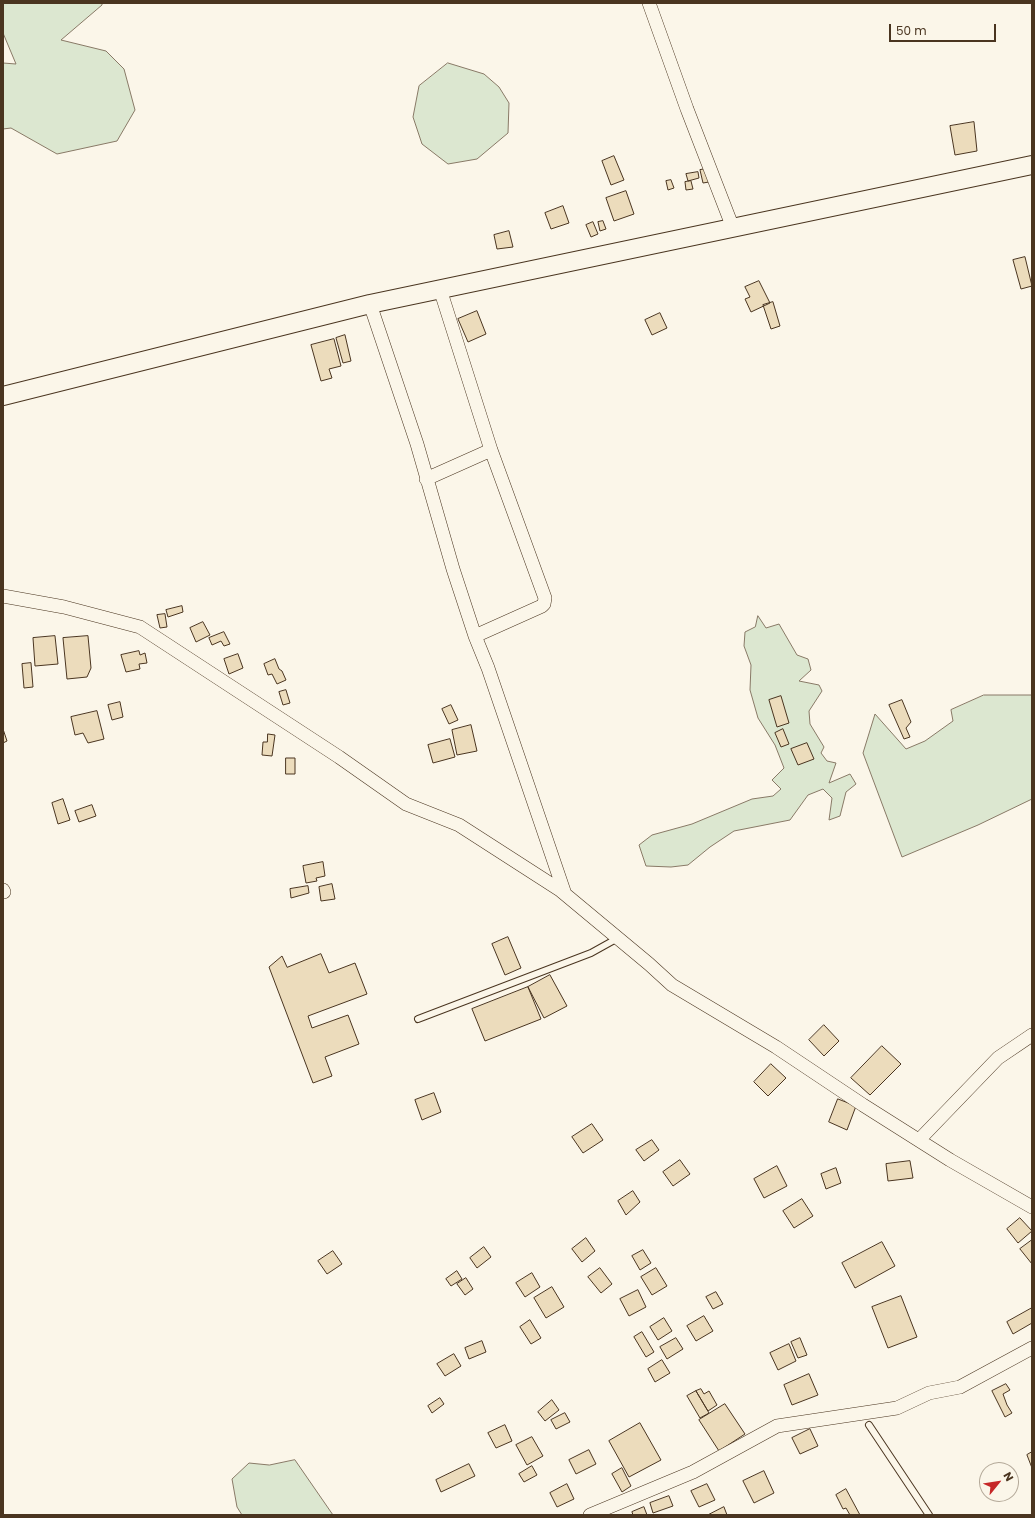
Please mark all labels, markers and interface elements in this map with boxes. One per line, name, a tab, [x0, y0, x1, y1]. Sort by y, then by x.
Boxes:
scale bar	[891, 16, 998, 42]
text: 50 m	[896, 22, 927, 39]
north arrow	[979, 1462, 1019, 1502]
text: N	[1000, 1469, 1018, 1484]

